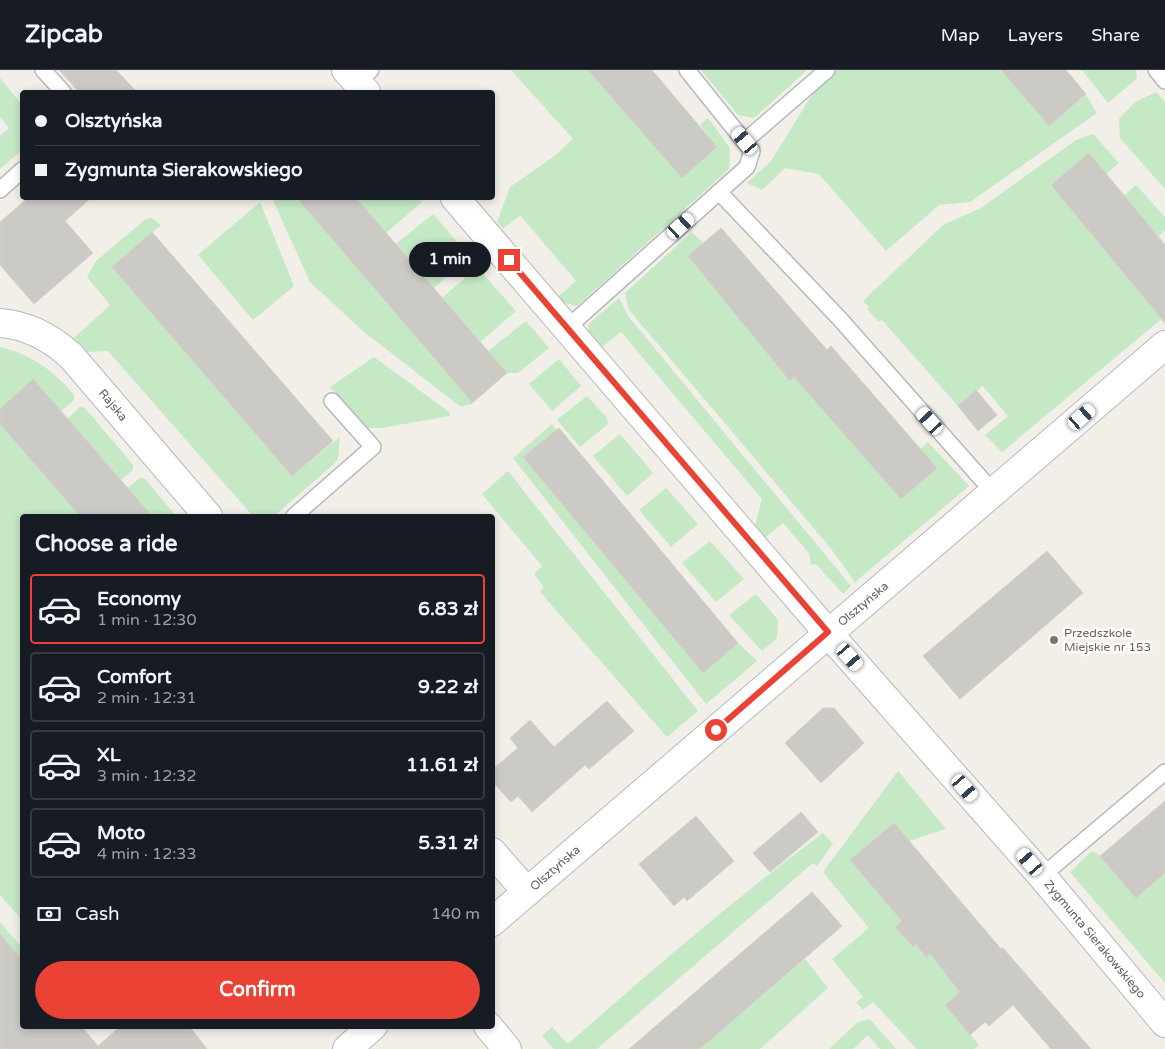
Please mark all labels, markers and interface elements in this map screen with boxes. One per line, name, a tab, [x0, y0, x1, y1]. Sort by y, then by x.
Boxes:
text: Zipcab	[25, 20, 103, 49]
text: Map	[941, 24, 980, 46]
text: Layers	[1008, 24, 1063, 46]
text: Share	[1091, 24, 1140, 46]
text: Olsztyńska	[65, 110, 162, 132]
car	[729, 125, 760, 157]
text: Zygmunta Sierakowskiego	[65, 159, 302, 181]
car	[664, 210, 697, 242]
callout: 1 min	[409, 242, 492, 278]
text: 1 min	[429, 249, 471, 269]
route end	[498, 249, 520, 271]
street label: Rajska	[96, 386, 130, 424]
car	[1065, 401, 1098, 433]
car	[914, 405, 945, 437]
text: Choose a ride	[35, 531, 178, 557]
street label: Olsztyńska	[835, 579, 891, 629]
icon: car	[37, 587, 82, 632]
text: Economy	[97, 588, 181, 610]
text: 6.83 zł	[418, 598, 478, 620]
text: 1 min · 12:30	[97, 610, 196, 630]
place label: Przedszkole Miejskie nr 153	[1064, 626, 1151, 654]
marker: Przedszkole Miejskie nr 153	[1048, 634, 1060, 646]
car	[834, 641, 865, 673]
icon: car	[37, 665, 82, 710]
text: Comfort	[97, 666, 171, 688]
text: 9.22 zł	[418, 676, 478, 698]
text: 2 min · 12:31	[97, 688, 196, 708]
route start	[705, 719, 727, 741]
icon: car	[37, 743, 82, 788]
text: XL	[97, 744, 121, 766]
text: 11.61 zł	[406, 754, 478, 776]
text: 3 min · 12:32	[97, 766, 196, 786]
car	[949, 772, 980, 804]
icon: car	[37, 821, 82, 866]
text: Moto	[97, 822, 145, 844]
text: 5.31 zł	[418, 832, 478, 854]
street label: Olsztyńska	[527, 843, 583, 893]
text: 4 min · 12:33	[97, 844, 196, 864]
car	[1014, 846, 1045, 878]
street label: Zygmunta Sierakowskiego	[1041, 877, 1149, 1001]
icon: cash	[35, 900, 63, 928]
text: Cash	[75, 903, 120, 925]
text: 140 m	[431, 904, 480, 924]
button: Confirm	[35, 961, 480, 1019]

